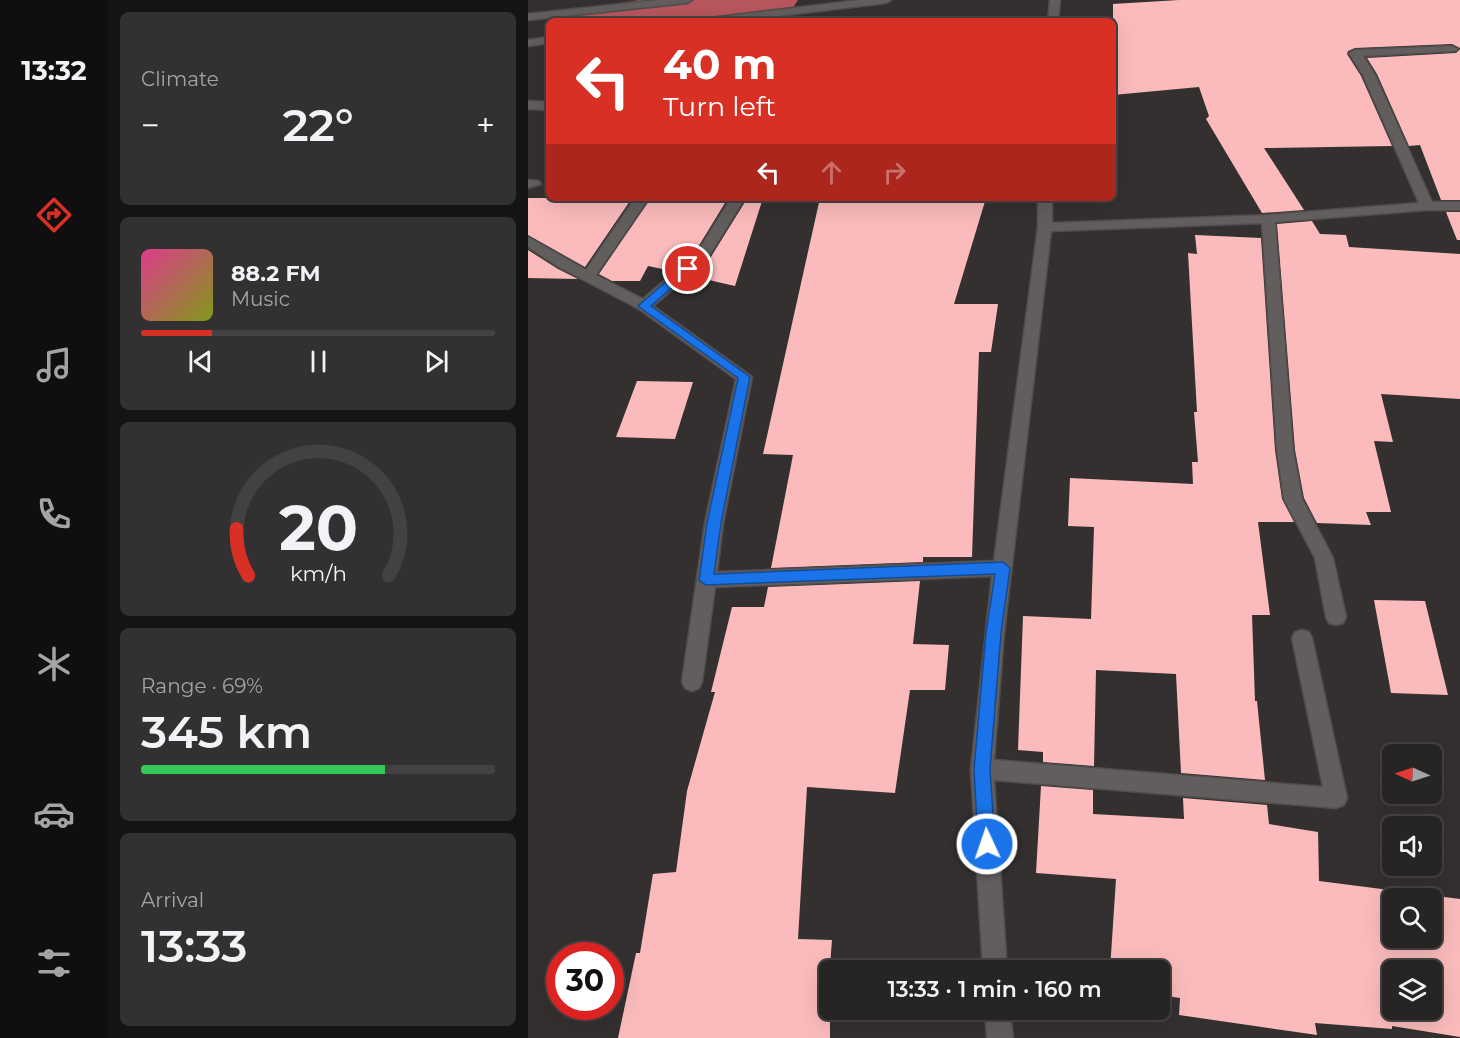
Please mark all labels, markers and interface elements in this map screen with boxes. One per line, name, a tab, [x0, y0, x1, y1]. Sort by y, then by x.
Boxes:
text: 40 m	[663, 38, 776, 90]
icon: left	[564, 42, 642, 120]
text: 13:32	[21, 54, 87, 87]
text: Climate	[141, 67, 219, 91]
text: Turn left	[663, 90, 776, 123]
text: 22°	[282, 97, 354, 152]
text: −	[141, 105, 160, 145]
text: +	[476, 105, 495, 145]
icon: left	[752, 156, 785, 189]
icon: ahead	[815, 156, 848, 189]
icon: right	[878, 156, 911, 189]
icon: directions	[33, 194, 75, 236]
pin	[662, 243, 713, 294]
icon: arrive	[671, 252, 704, 285]
text: 88.2 FM	[231, 260, 321, 287]
text: Music	[231, 287, 290, 311]
icon: music	[33, 344, 75, 386]
icon: previous	[184, 345, 217, 378]
icon: pause	[302, 345, 335, 378]
icon: next	[420, 345, 453, 378]
text: 20	[278, 490, 358, 566]
icon: phone	[33, 493, 75, 535]
text: km/h	[289, 560, 347, 586]
icon: climate	[33, 643, 75, 685]
text: Range · 69%	[141, 674, 263, 698]
text: 345 km	[141, 704, 312, 759]
north arrow	[1382, 744, 1442, 804]
map controls	[1382, 744, 1442, 1020]
icon: car	[33, 793, 75, 835]
position arrow	[955, 812, 1019, 876]
button: sound	[1382, 816, 1442, 876]
text: Arrival	[141, 888, 204, 912]
button: search	[1382, 888, 1442, 948]
text: 13:33	[141, 918, 247, 973]
icon: filters	[33, 942, 75, 984]
speed limit sign: 30	[546, 942, 624, 1020]
button: layers	[1382, 960, 1442, 1020]
text: 13:33 · 1 min · 160 m	[887, 976, 1102, 1003]

